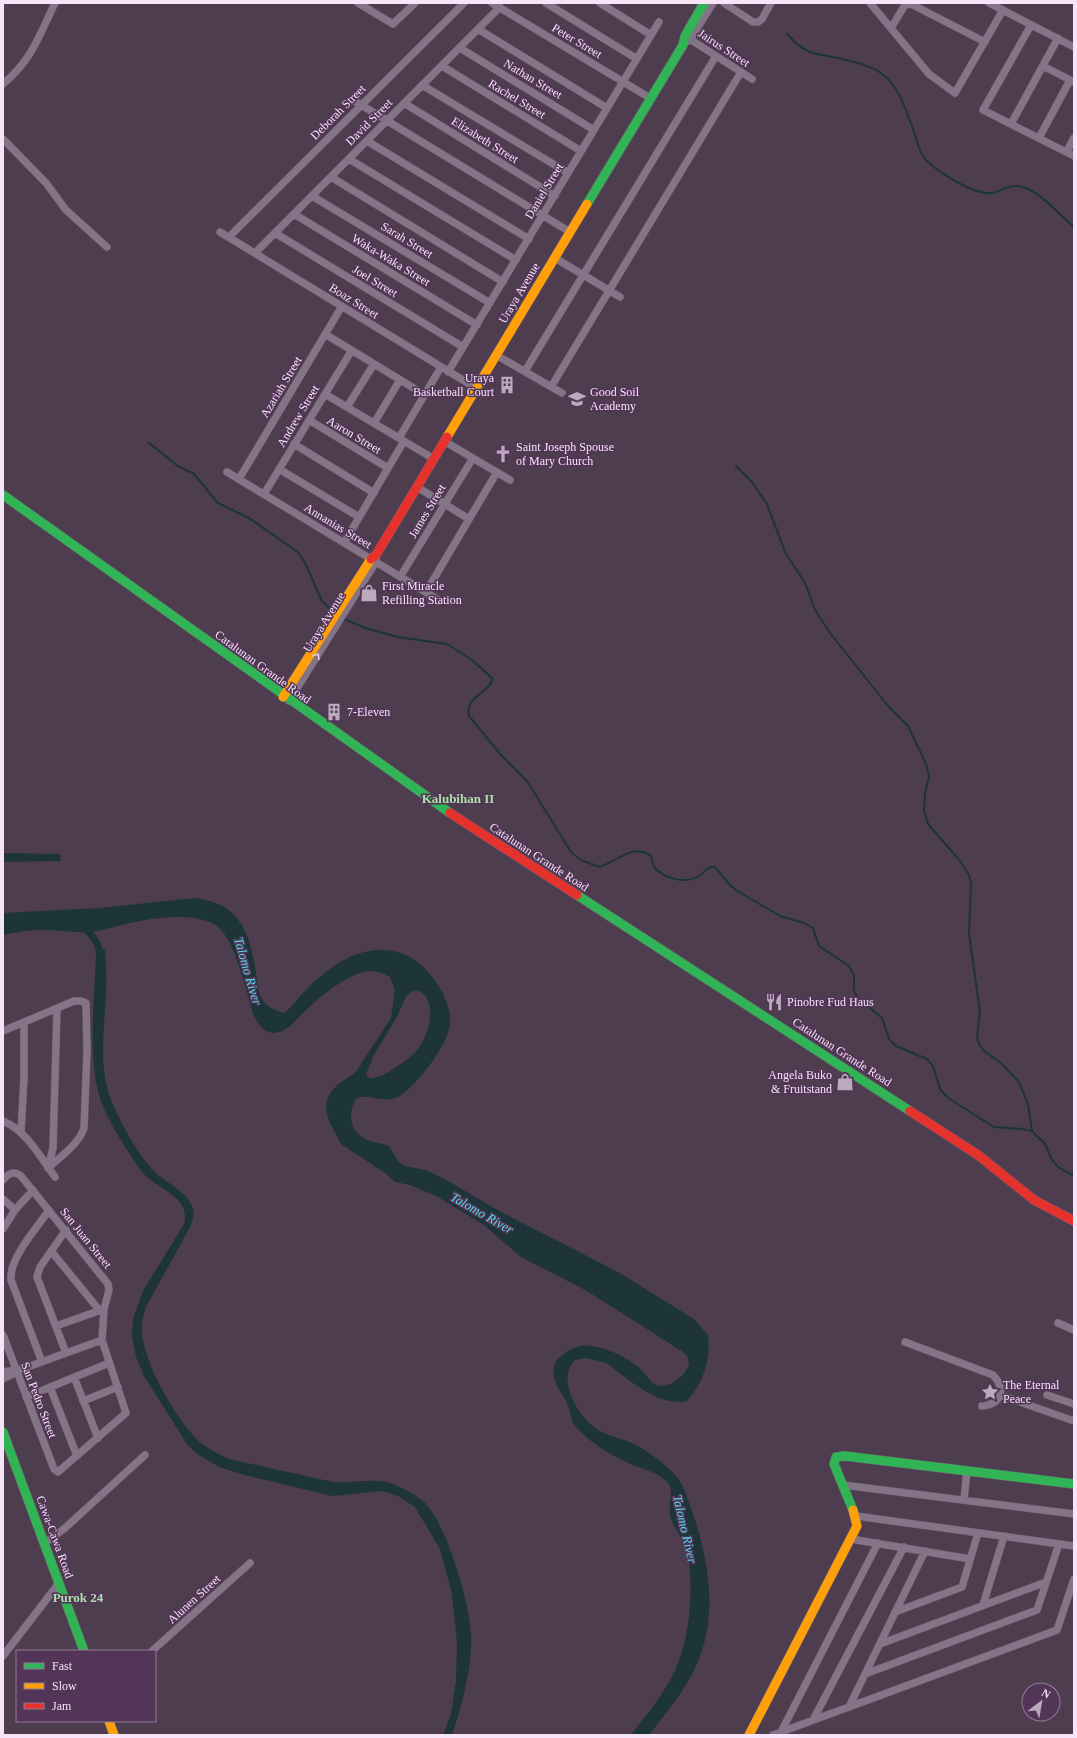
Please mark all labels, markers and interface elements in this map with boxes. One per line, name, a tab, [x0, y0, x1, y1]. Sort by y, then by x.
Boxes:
street label: Peter Street	[550, 21, 605, 62]
street label: Jairus Street	[695, 26, 753, 70]
street label: Nathan Street	[501, 56, 565, 102]
street label: Rachel Street	[486, 76, 549, 122]
street label: Deborah Street	[307, 81, 369, 143]
street label: David Street	[343, 95, 396, 148]
street label: Elizabeth Street	[449, 114, 522, 167]
street label: Daniel Street	[522, 160, 567, 222]
street label: Sarah Street	[378, 219, 436, 261]
street label: Waka-Waka Street	[349, 231, 433, 289]
street label: Uraya Avenue	[495, 260, 543, 326]
street label: Joel Street	[350, 262, 401, 300]
street label: Boaz Street	[327, 280, 382, 322]
street label: Azariah Street	[257, 353, 305, 420]
place label: Uraya Basketball Court	[413, 371, 495, 399]
building icon: Uraya Basketball Court	[497, 375, 517, 395]
street label: Andrew Street	[274, 382, 322, 449]
place label: Good Soil Academy	[590, 385, 640, 413]
school or university icon: Good Soil Academy	[567, 389, 587, 409]
street label: Aaron Street	[324, 413, 384, 457]
place label: Saint Joseph Spouse of Mary Church	[516, 440, 614, 468]
church icon: Saint Joseph Spouse of Mary Church	[493, 444, 513, 464]
street label: James Street	[405, 481, 449, 540]
street label: Annanias Street	[302, 500, 375, 552]
place label: First Miracle Refilling Station	[382, 579, 462, 607]
shop icon: First Miracle Refilling Station	[359, 583, 379, 603]
street label: Uraya Avenue	[300, 589, 348, 655]
street label: Catalunan Grande Road	[212, 627, 314, 707]
one-way arrow	[313, 653, 320, 660]
building icon: 7-Eleven	[324, 702, 344, 722]
place label: 7-Eleven	[347, 705, 390, 719]
district label: Kalubihan II	[422, 791, 494, 806]
street label: Catalunan Grande Road	[487, 820, 591, 894]
water label: Talomo River	[231, 935, 265, 1008]
restaurant icon: Pinobre Fud Haus	[764, 992, 784, 1012]
place label: Pinobre Fud Haus	[787, 995, 874, 1009]
street label: Catalunan Grande Road	[790, 1015, 894, 1089]
place label: Angela Buko & Fruitstand	[768, 1068, 832, 1096]
shop icon: Angela Buko & Fruitstand	[835, 1072, 855, 1092]
water label: Talomo River	[448, 1189, 517, 1237]
street label: San Juan Street	[57, 1205, 115, 1272]
street label: San Pedro Street	[18, 1360, 60, 1440]
place label: The Eternal Peace	[1003, 1378, 1060, 1406]
place icon: The Eternal Peace	[980, 1382, 1000, 1402]
water label: Talomo River	[670, 1493, 700, 1566]
street label: Cawa-Cawa Road	[34, 1494, 76, 1580]
street label: Alunen Street	[165, 1571, 224, 1626]
district label: Purok 24	[53, 1590, 104, 1605]
legend	[16, 1650, 156, 1722]
text: Fast	[52, 1659, 73, 1673]
text: Slow	[52, 1679, 77, 1693]
north arrow	[1021, 1682, 1061, 1722]
text: N	[1040, 1686, 1053, 1701]
text: Jam	[52, 1699, 72, 1713]

